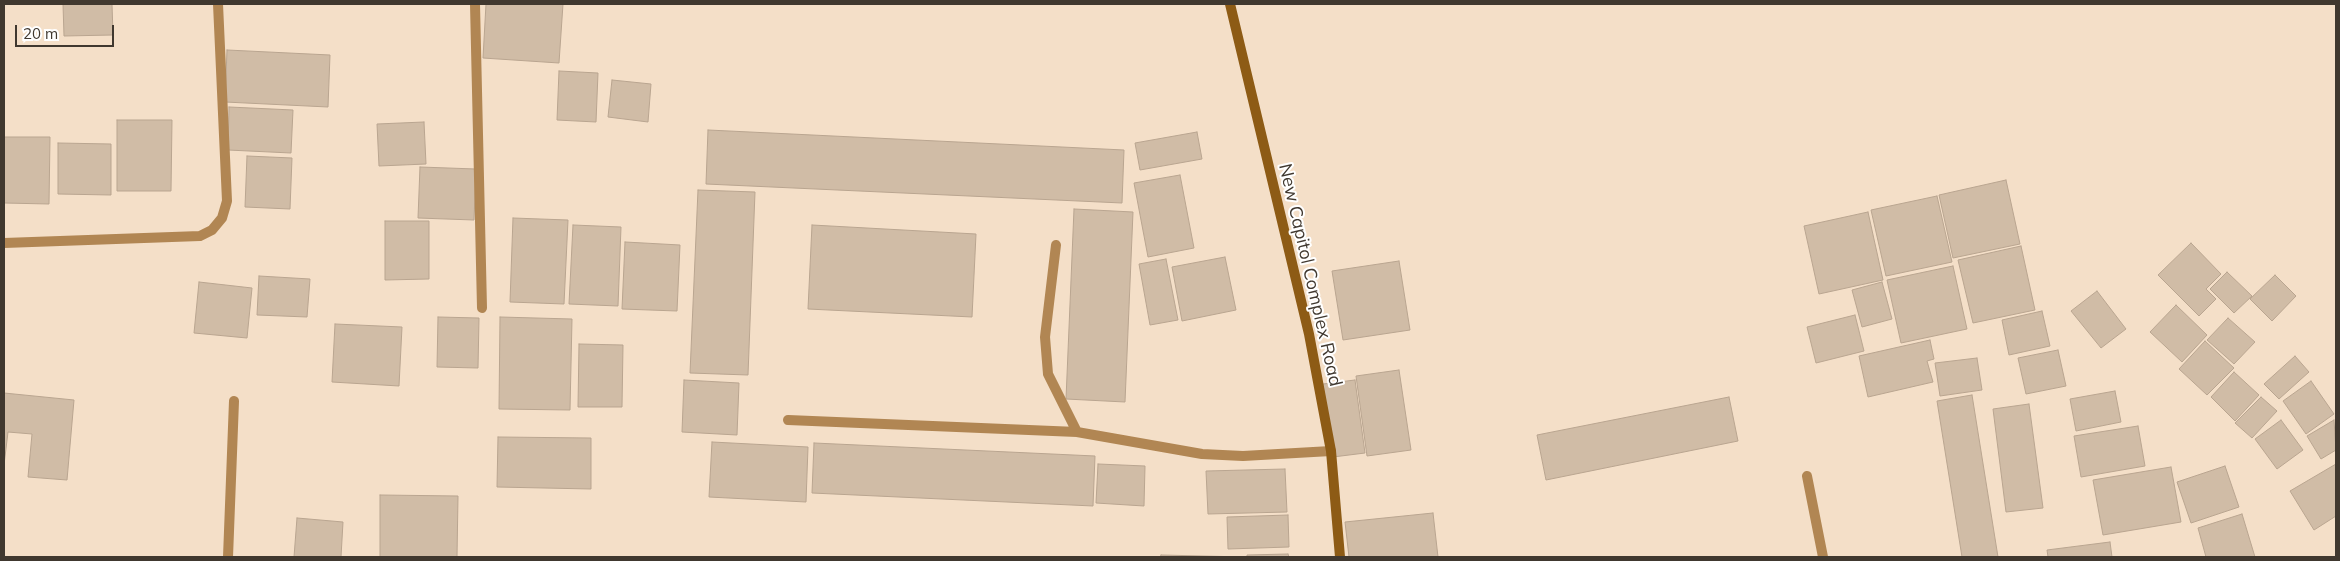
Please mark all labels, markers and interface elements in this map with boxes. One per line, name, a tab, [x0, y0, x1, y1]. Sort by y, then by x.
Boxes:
scale bar	[18, 15, 116, 47]
text: 20 m	[23, 24, 58, 43]
street label: New Capitol Complex Road	[1274, 162, 1346, 388]

